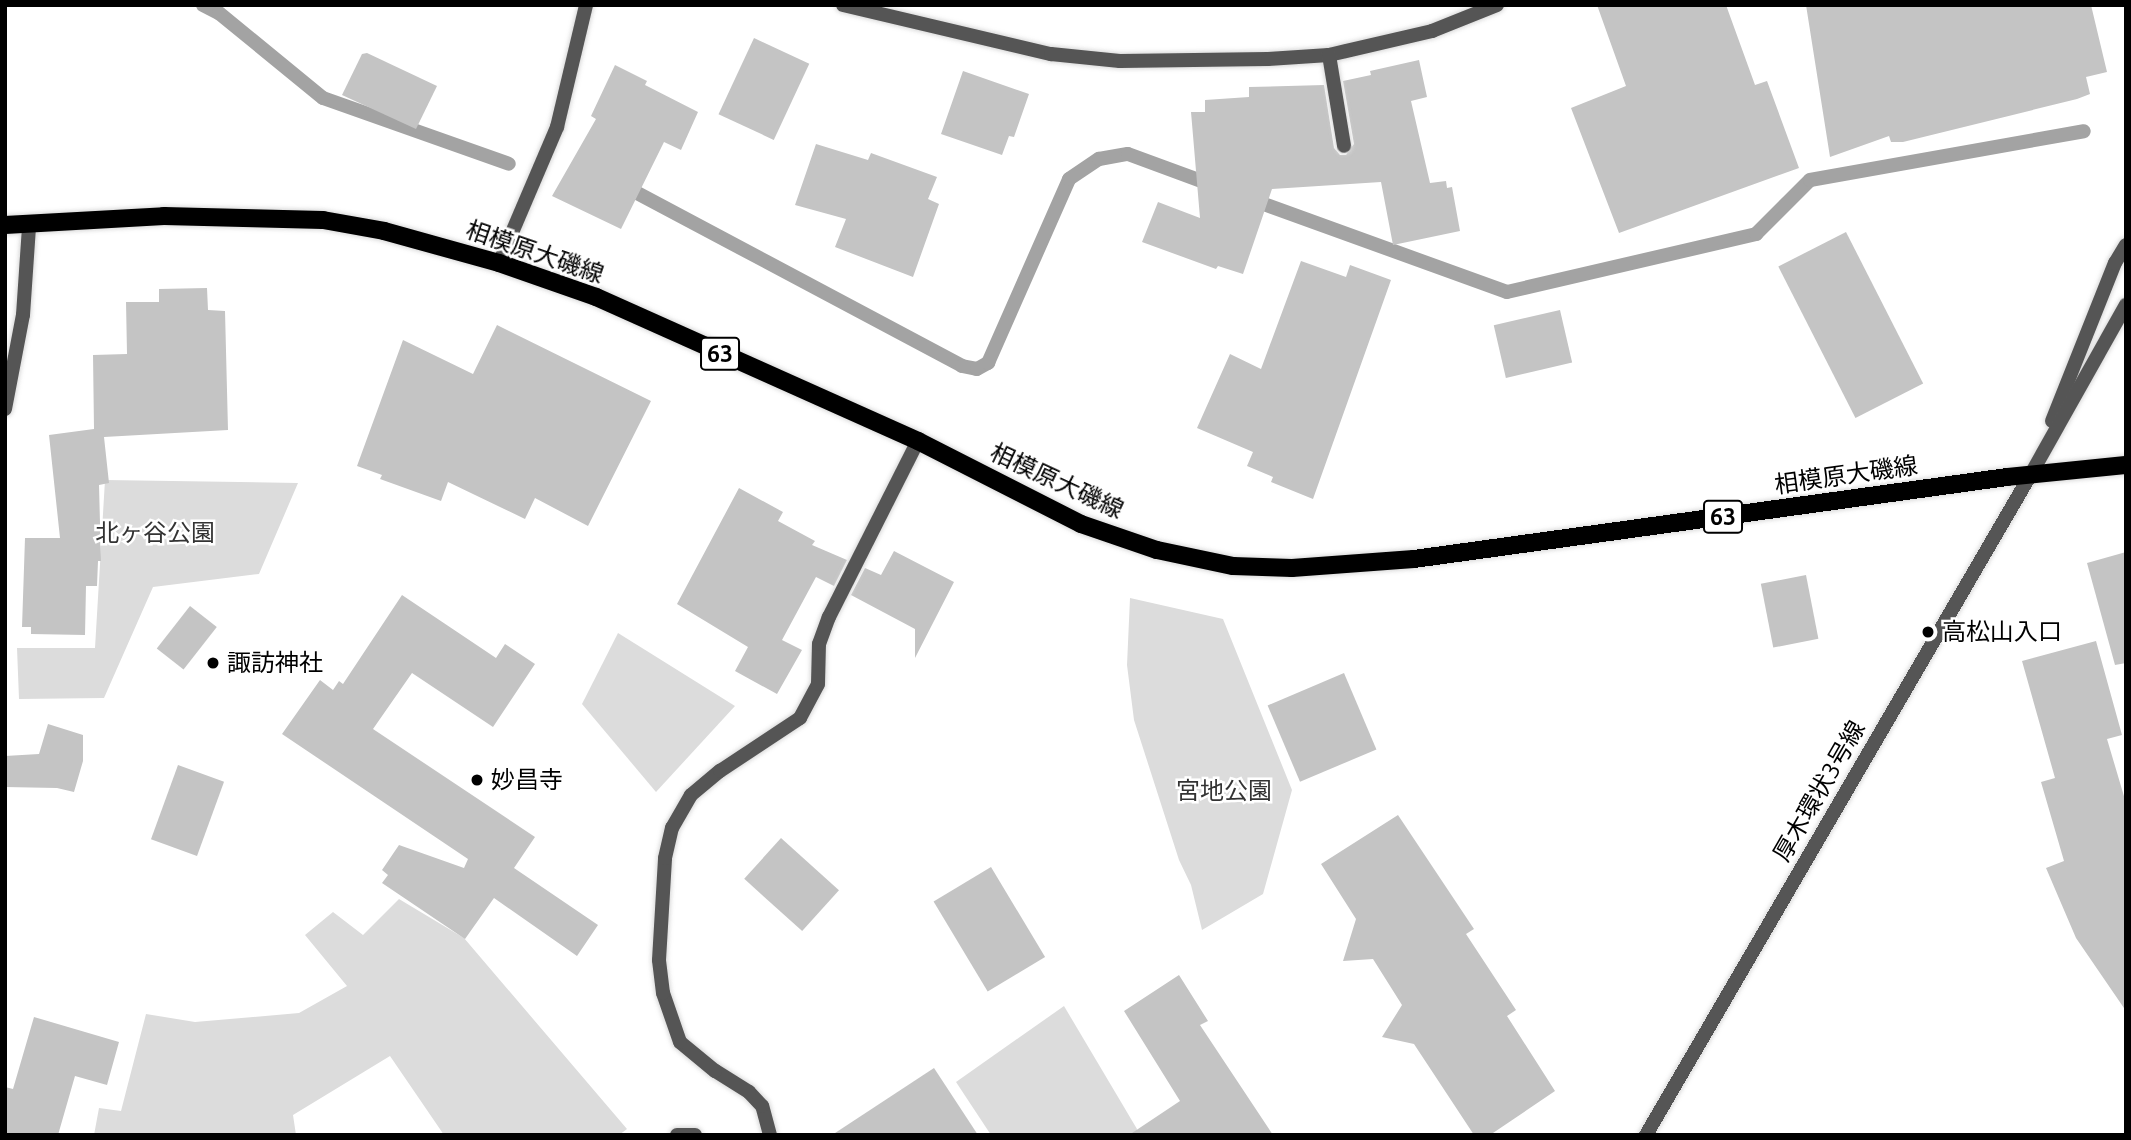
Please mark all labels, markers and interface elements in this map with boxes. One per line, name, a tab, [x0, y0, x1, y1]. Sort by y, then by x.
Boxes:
street label: 相模原大磯線	[462, 215, 608, 289]
road number: 63	[699, 334, 741, 374]
street label: 相模原大磯線	[986, 438, 1128, 524]
street label: 相模原大磯線	[1773, 451, 1919, 499]
road number: 63	[1702, 498, 1744, 537]
park label: 北ヶ谷公園	[95, 519, 215, 547]
place label: 高松山入口	[1942, 618, 2062, 646]
marker: 高松山入口	[1920, 624, 1936, 640]
place label: 諏訪神社	[227, 649, 323, 677]
marker: 諏訪神社	[205, 655, 221, 671]
street label: 厚木環状3号線	[1767, 716, 1871, 866]
place label: 妙昌寺	[491, 766, 563, 794]
marker: 妙昌寺	[469, 772, 485, 788]
park label: 宮地公園	[1176, 777, 1272, 805]

